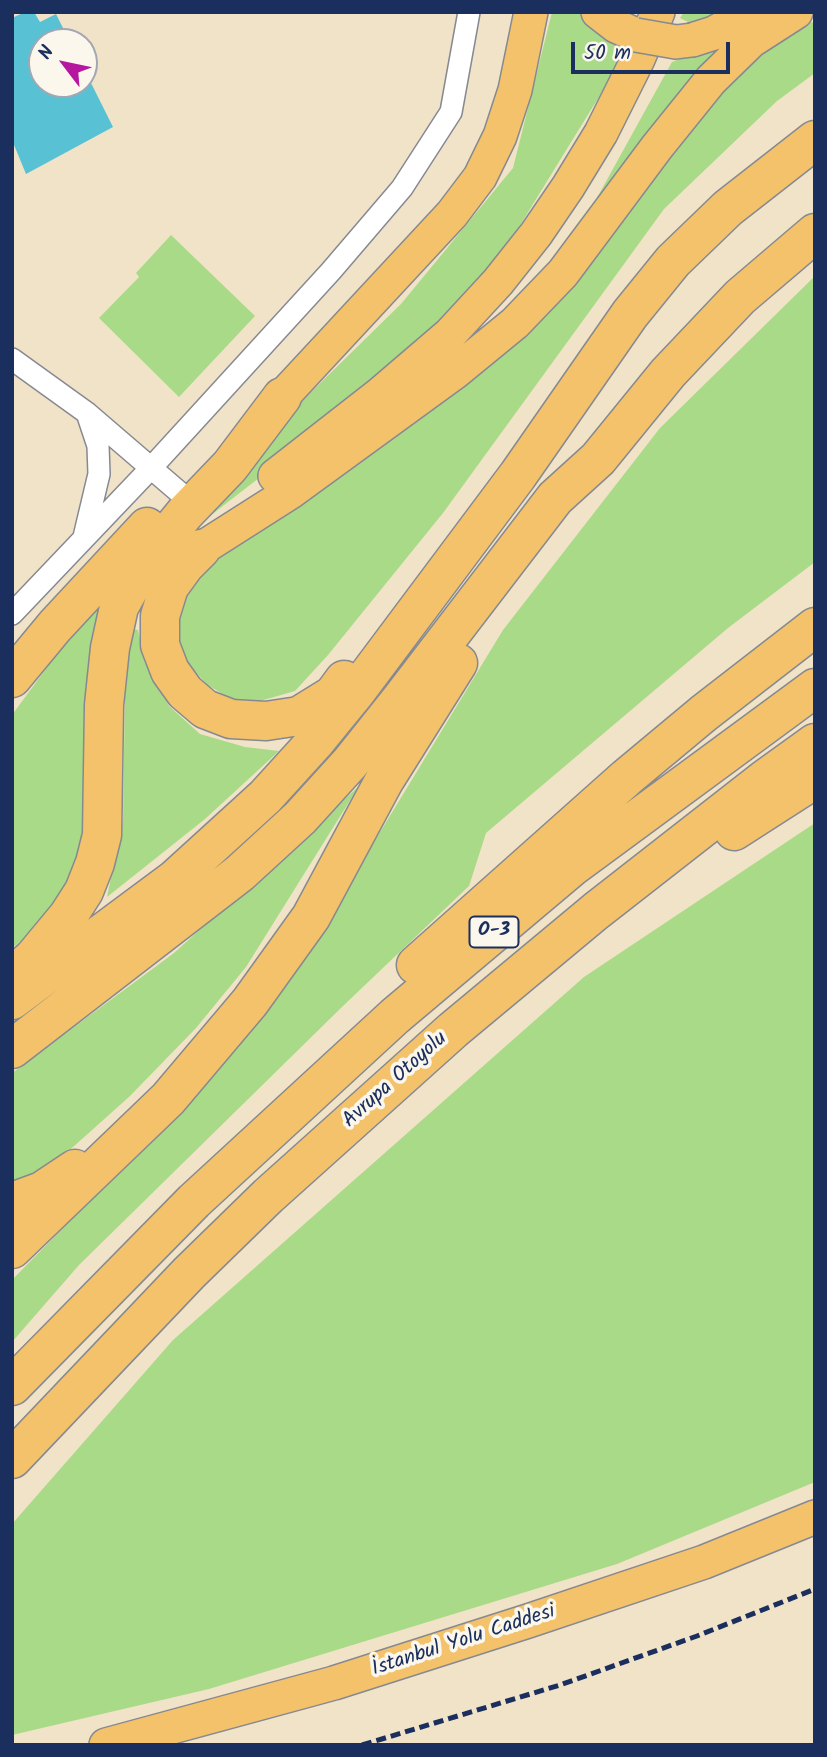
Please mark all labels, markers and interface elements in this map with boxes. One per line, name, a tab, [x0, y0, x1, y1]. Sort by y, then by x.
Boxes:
north arrow	[28, 28, 98, 98]
scale bar	[575, 28, 734, 72]
text: 50 m	[584, 37, 631, 70]
text: N	[31, 40, 63, 66]
road number: O-3	[470, 916, 518, 948]
street label: Avrupa Otoyolu	[338, 1027, 454, 1135]
street label: İstanbul Yolu Caddesi	[369, 1600, 559, 1684]

